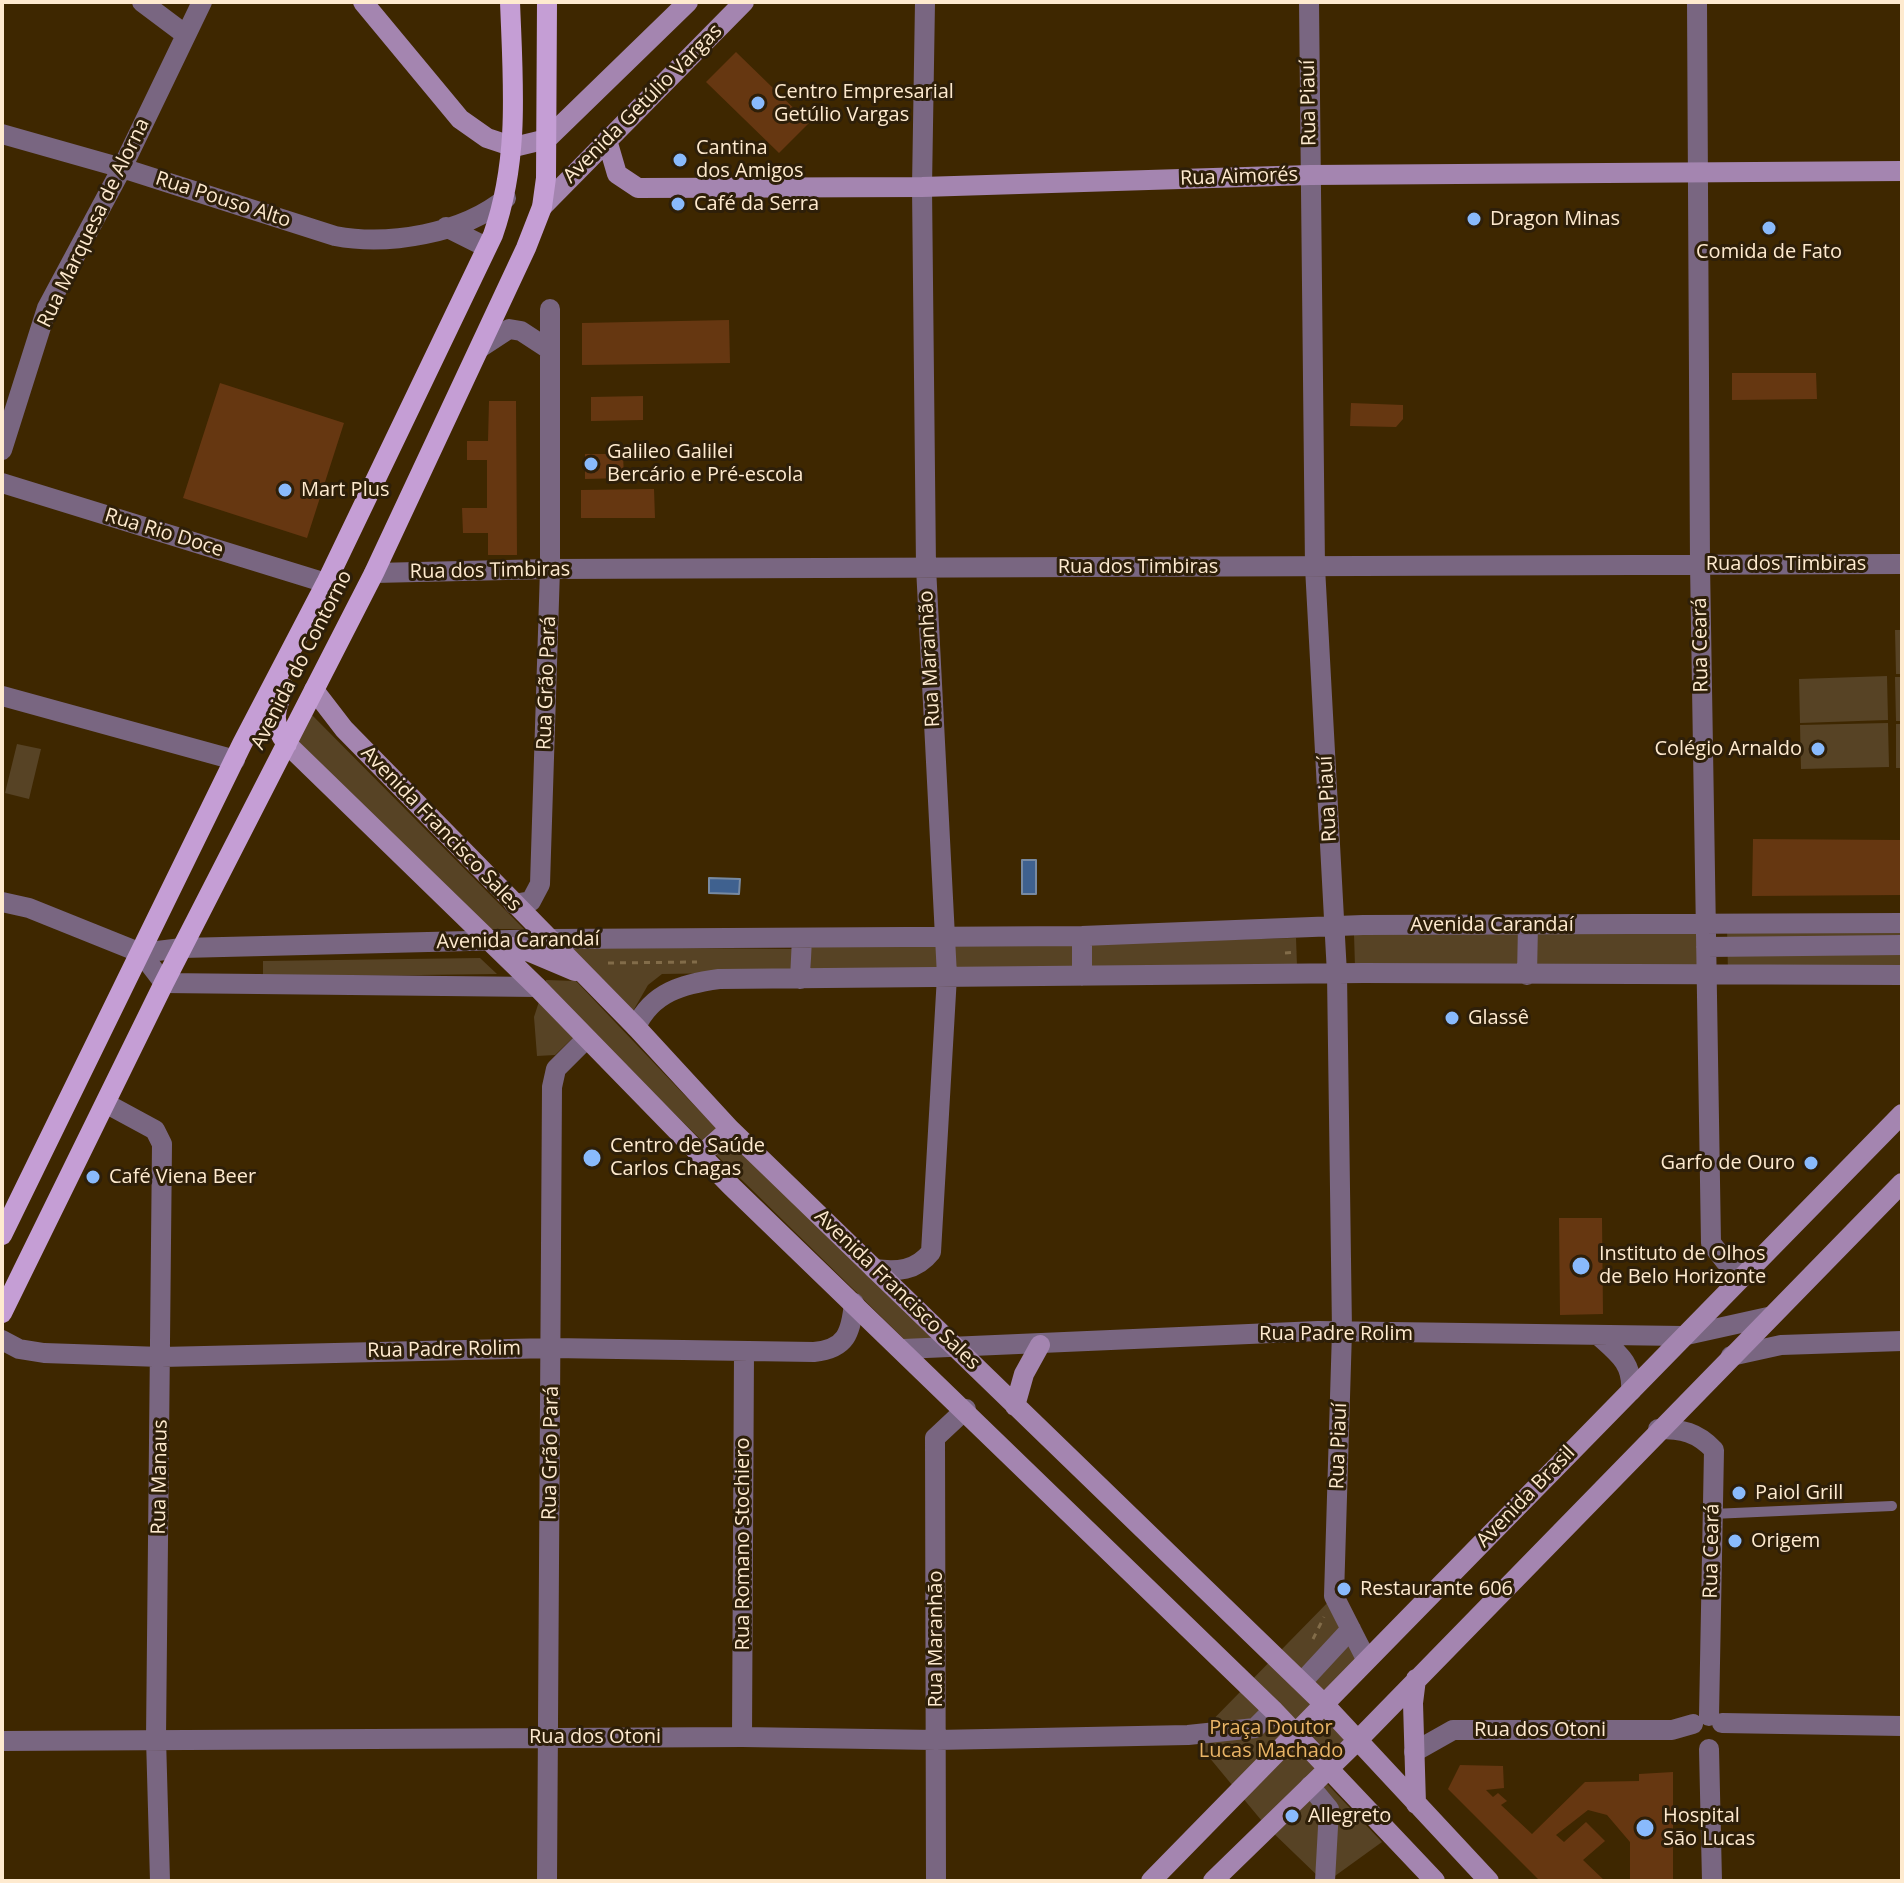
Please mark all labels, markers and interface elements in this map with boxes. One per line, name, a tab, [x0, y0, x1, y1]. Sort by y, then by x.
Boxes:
street label: Avenida Getúlio Vargas	[559, 20, 727, 188]
street label: Rua Piauí	[1296, 60, 1322, 146]
place label: Centro Empresarial Getúlio Vargas	[774, 80, 954, 127]
marker: Centro Empresarial Getúlio Vargas	[749, 94, 767, 112]
street label: Rua Marquesa de Alorna	[33, 115, 155, 331]
place label: Cantina dos Amigos	[696, 136, 804, 183]
marker: Cantina dos Amigos	[671, 151, 689, 169]
street label: Rua Aimorés	[1180, 163, 1298, 191]
street label: Rua Pouso Alto	[152, 167, 294, 233]
place label: Café da Serra	[694, 192, 819, 216]
marker: Café da Serra	[669, 195, 687, 213]
place label: Dragon Minas	[1490, 207, 1620, 231]
marker: Dragon Minas	[1465, 210, 1483, 228]
marker: Comida de Fato	[1760, 219, 1778, 237]
place label: Comida de Fato	[1696, 240, 1842, 264]
place label: Galileo Galilei Bercário e Pré-escola	[607, 440, 803, 487]
marker: Galileo Galilei Bercário e Pré-escola	[582, 455, 600, 473]
place label: Mart Plus	[301, 478, 389, 502]
marker: Mart Plus	[276, 481, 294, 499]
street label: Rua Rio Doce	[102, 504, 226, 562]
street label: Rua dos Timbiras	[1706, 552, 1866, 576]
street label: Rua dos Timbiras	[1058, 555, 1218, 579]
street label: Rua dos Timbiras	[410, 558, 570, 584]
street label: Avenida do Contorno	[246, 566, 358, 754]
street label: Rua Maranhão	[914, 590, 946, 728]
street label: Rua Ceará	[1688, 597, 1714, 693]
street label: Rua Grão Pará	[533, 615, 561, 751]
place label: Colégio Arnaldo	[1654, 737, 1802, 761]
marker: Colégio Arnaldo	[1809, 740, 1827, 758]
street label: Avenida Francisco Sales	[356, 741, 526, 917]
street label: Rua Piauí	[1314, 755, 1342, 843]
street label: Avenida Carandaí	[1410, 913, 1574, 937]
street label: Avenida Carandaí	[436, 928, 600, 954]
place label: Glassê	[1468, 1006, 1529, 1030]
marker: Glassê	[1443, 1009, 1461, 1027]
place label: Centro de Saúde Carlos Chagas	[610, 1134, 765, 1181]
marker: Centro de Saúde Carlos Chagas	[581, 1147, 603, 1169]
place label: Garfo de Ouro	[1661, 1151, 1795, 1175]
marker: Garfo de Ouro	[1802, 1154, 1820, 1172]
place label: Café Viena Beer	[109, 1165, 256, 1189]
marker: Café Viena Beer	[84, 1168, 102, 1186]
street label: Avenida Francisco Sales	[809, 1205, 985, 1375]
place label: Instituto de Olhos de Belo Horizonte	[1599, 1242, 1766, 1289]
marker: Instituto de Olhos de Belo Horizonte	[1570, 1255, 1592, 1277]
street label: Rua Padre Rolim	[1259, 1322, 1413, 1346]
street label: Rua Padre Rolim	[367, 1337, 521, 1363]
street label: Rua Grão Pará	[538, 1386, 564, 1520]
street label: Rua Piauí	[1325, 1402, 1353, 1490]
street label: Rua Manaus	[147, 1419, 173, 1535]
street label: Rua Romano Stochiero	[731, 1438, 755, 1650]
street label: Avenida Brasil	[1472, 1441, 1580, 1553]
place label: Paiol Grill	[1755, 1481, 1843, 1505]
marker: Paiol Grill	[1730, 1484, 1748, 1502]
street label: Rua Ceará	[1699, 1503, 1725, 1599]
place label: Origem	[1751, 1529, 1820, 1553]
marker: Origem	[1726, 1532, 1744, 1550]
street label: Rua Maranhão	[924, 1571, 948, 1707]
place label: Restaurante 606	[1360, 1577, 1513, 1601]
marker: Restaurante 606	[1335, 1580, 1353, 1598]
park label: Praça Doutor Lucas Machado	[1199, 1716, 1343, 1763]
street label: Rua dos Otoni	[1474, 1718, 1606, 1742]
street label: Rua dos Otoni	[529, 1725, 661, 1749]
place label: Allegreto	[1308, 1804, 1391, 1828]
place label: Hospital São Lucas	[1663, 1804, 1755, 1851]
marker: Allegreto	[1283, 1807, 1301, 1825]
marker: Hospital São Lucas	[1634, 1817, 1656, 1839]

